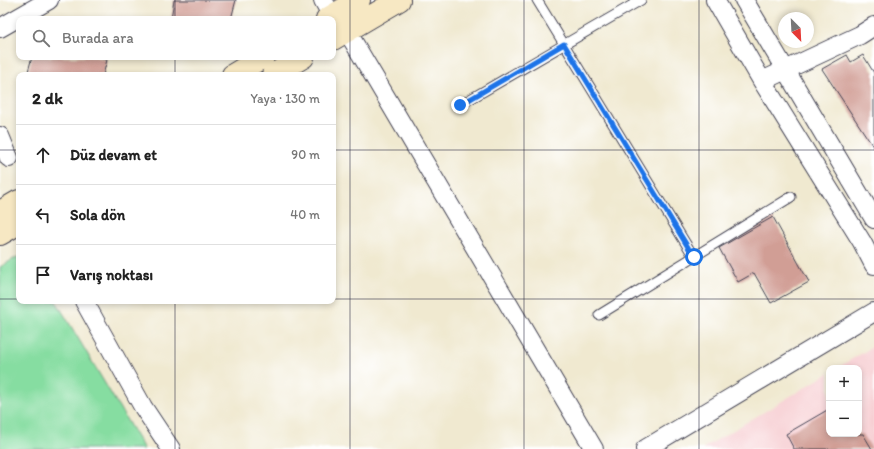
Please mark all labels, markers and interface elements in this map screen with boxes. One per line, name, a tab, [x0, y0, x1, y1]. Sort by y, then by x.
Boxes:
north arrow	[778, 12, 814, 48]
search box	[16, 16, 336, 60]
icon: search	[30, 27, 52, 49]
text: Burada ara	[62, 29, 134, 47]
text: 2 dk	[32, 88, 63, 108]
text: Yaya · 130 m	[250, 91, 320, 106]
route end	[451, 96, 469, 114]
icon: ahead	[32, 144, 54, 166]
text: Düz devam et	[70, 146, 157, 164]
text: 90 m	[291, 147, 320, 162]
icon: left	[32, 204, 54, 226]
text: Sola dön	[70, 206, 125, 224]
text: 40 m	[290, 207, 320, 222]
route start	[685, 248, 703, 266]
icon: arrive	[32, 264, 54, 286]
text: Varış noktası	[70, 266, 153, 284]
map controls	[826, 365, 862, 437]
button: +	[826, 365, 862, 401]
button: −	[826, 401, 862, 437]

